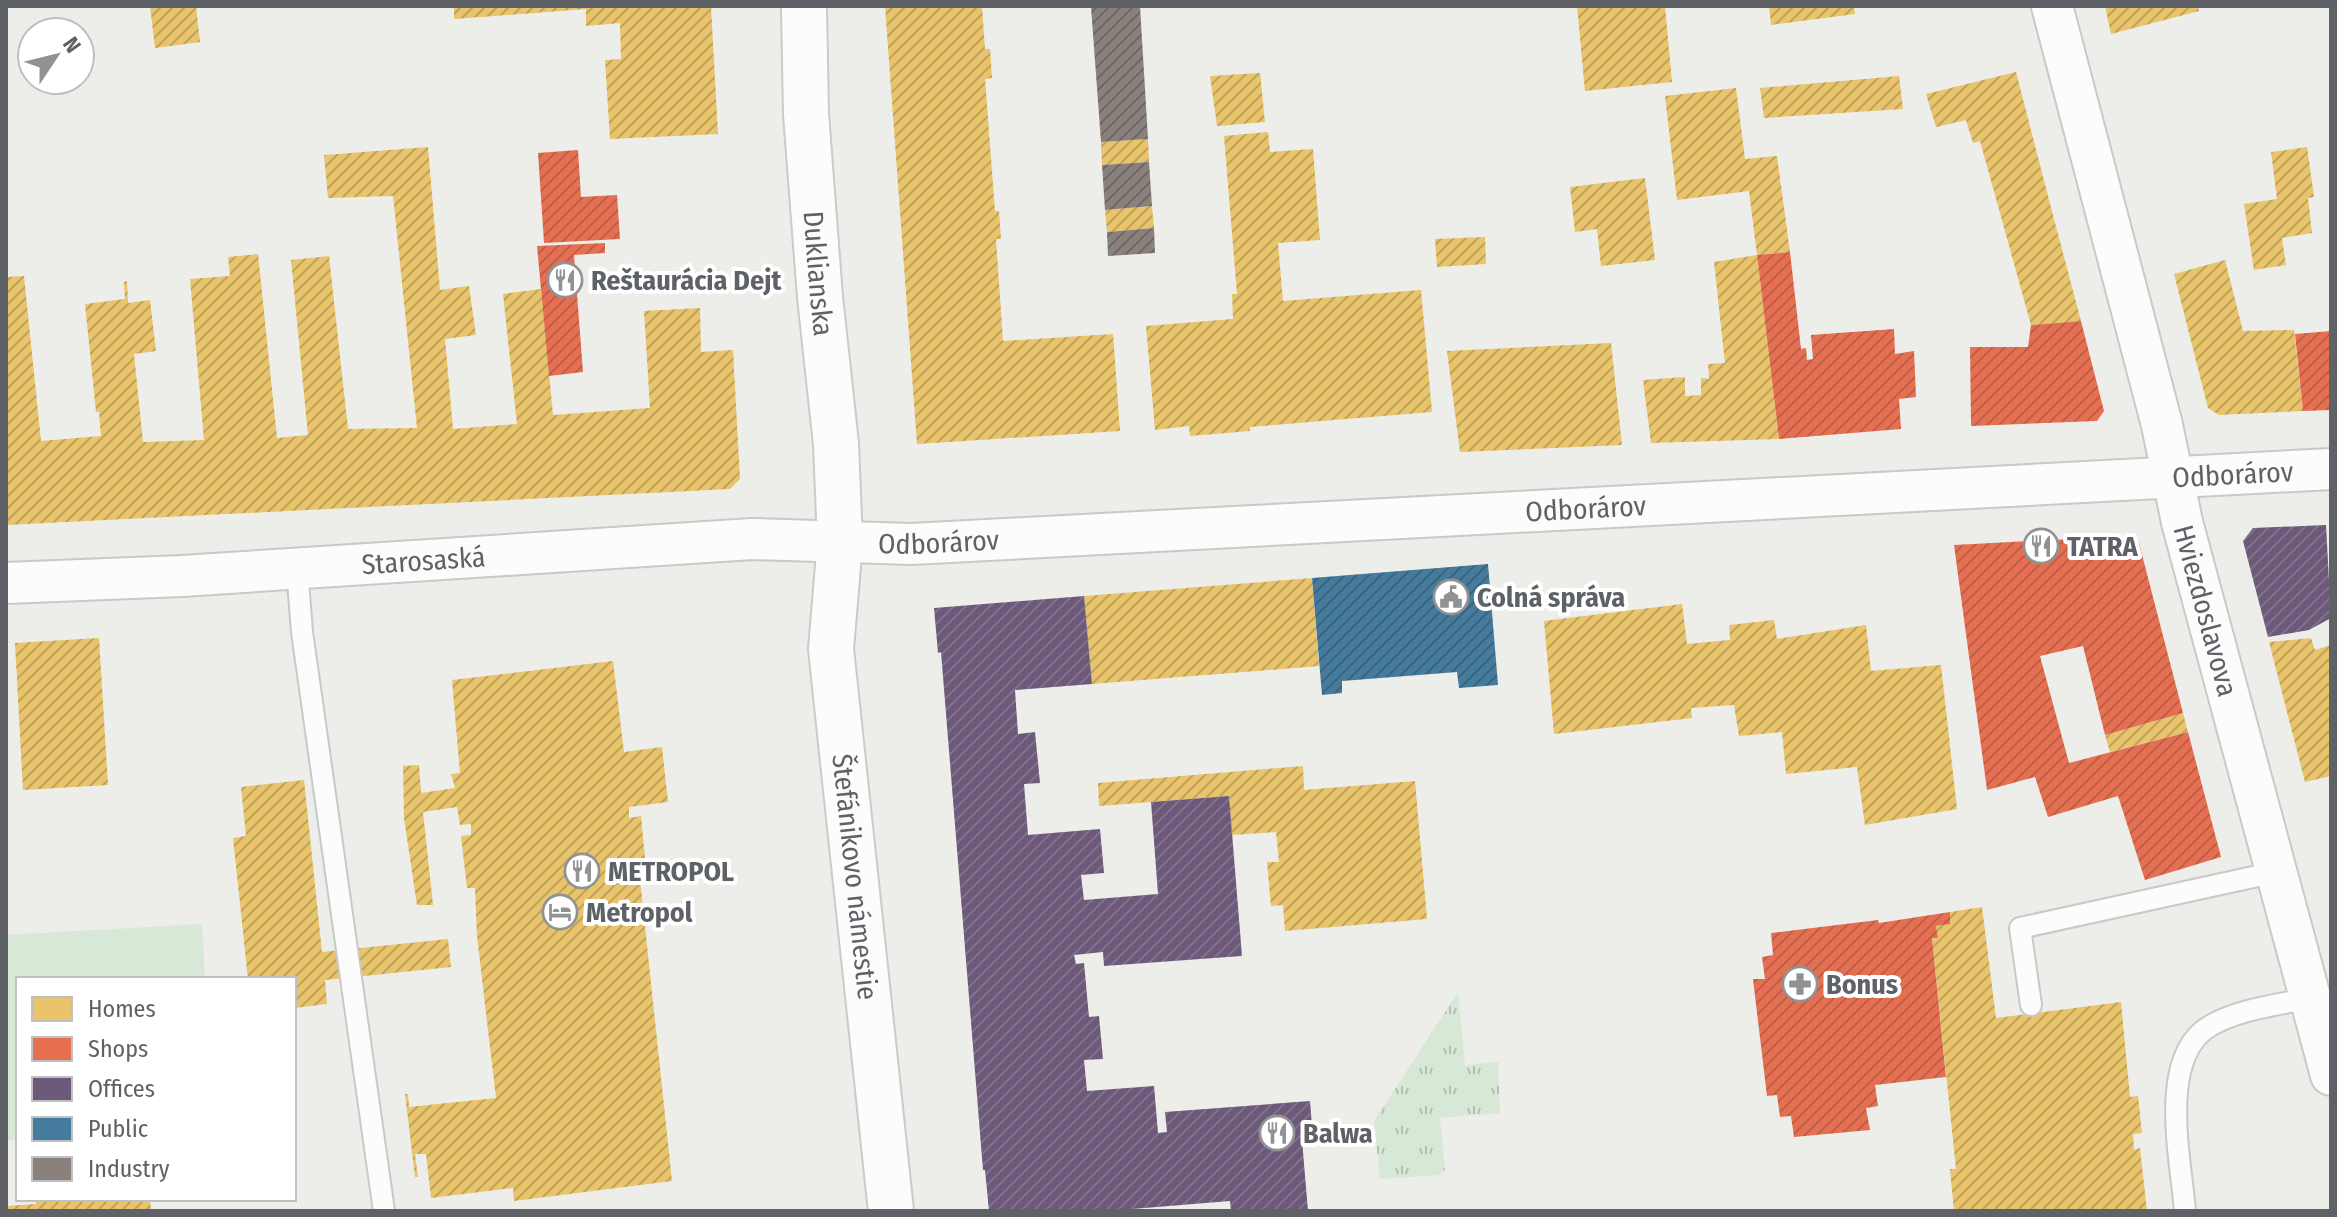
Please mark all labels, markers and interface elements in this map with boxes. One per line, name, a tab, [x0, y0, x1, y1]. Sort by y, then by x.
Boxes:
north arrow	[16, 16, 96, 96]
text: N	[57, 32, 87, 58]
street label: Duklianska	[797, 210, 841, 338]
restaurant icon: Reštaurácia Dejt	[546, 261, 584, 299]
place label: Reštaurácia Dejt	[591, 264, 782, 297]
street label: Odborárov	[2171, 454, 2295, 494]
street label: Odborárov	[1524, 489, 1647, 528]
street label: Hviezdoslavova	[2167, 521, 2245, 700]
street label: Odborárov	[878, 523, 1000, 560]
restaurant icon: TATRA	[2022, 527, 2060, 565]
place label: TATRA	[2067, 530, 2139, 563]
street label: Starosaská	[360, 540, 486, 581]
public building icon: Colná správa	[1432, 578, 1470, 616]
place label: Colná správa	[1477, 581, 1625, 614]
street label: Štefánikovo námestie	[826, 752, 885, 1001]
restaurant icon: METROPOL	[563, 852, 601, 890]
place label: METROPOL	[608, 855, 734, 888]
hotel icon: Metropol	[541, 893, 579, 931]
place label: Metropol	[586, 896, 693, 929]
pharmacy icon: Bonus	[1781, 965, 1819, 1003]
place label: Bonus	[1826, 968, 1898, 1001]
legend	[16, 977, 296, 1201]
text: Homes	[88, 995, 156, 1023]
text: Shops	[88, 1035, 148, 1063]
text: Offices	[88, 1075, 155, 1103]
restaurant icon: Balwa	[1258, 1114, 1296, 1152]
text: Public	[88, 1115, 148, 1143]
place label: Balwa	[1303, 1117, 1373, 1150]
text: Industry	[88, 1155, 170, 1183]

